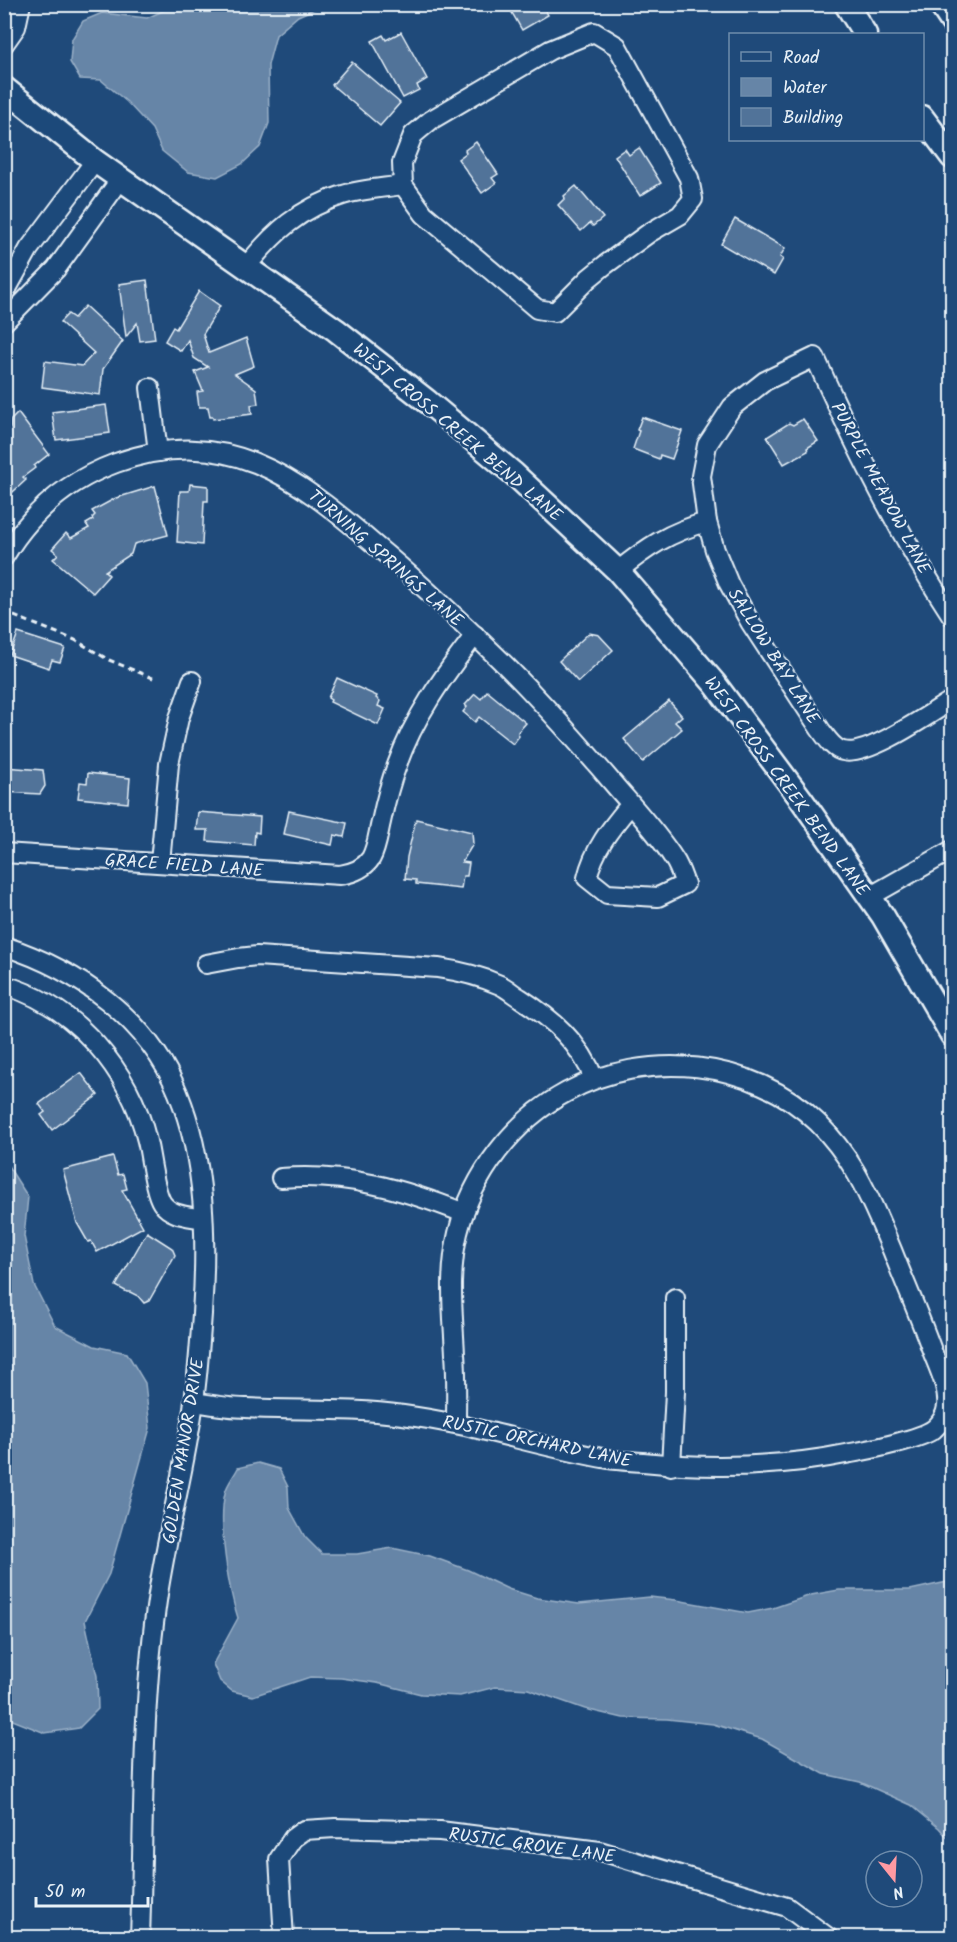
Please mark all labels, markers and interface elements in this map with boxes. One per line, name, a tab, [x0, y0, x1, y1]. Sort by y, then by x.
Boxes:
legend	[729, 33, 924, 141]
text: Road	[783, 44, 820, 73]
text: Water	[783, 74, 828, 103]
text: Building	[783, 104, 843, 133]
street label: WEST CROSS CREEK BEND LANE	[346, 336, 569, 530]
street label: PURPLE MEADOW LANE	[822, 397, 938, 580]
street label: TURNING SPRINGS LANE	[301, 483, 470, 635]
street label: SALLOW BAY LANE	[719, 583, 827, 731]
street label: WEST CROSS CREEK BEND LANE	[696, 671, 876, 904]
street label: GRACE FIELD LANE	[104, 846, 265, 887]
street label: GOLDEN MANOR DRIVE	[156, 1356, 214, 1546]
street label: RUSTIC ORCHARD LANE	[440, 1408, 634, 1477]
street label: RUSTIC GROVE LANE	[447, 1820, 617, 1873]
north arrow	[864, 1849, 924, 1909]
scale bar	[36, 1870, 148, 1908]
text: 50 m	[45, 1878, 85, 1907]
text: N	[890, 1878, 907, 1905]

